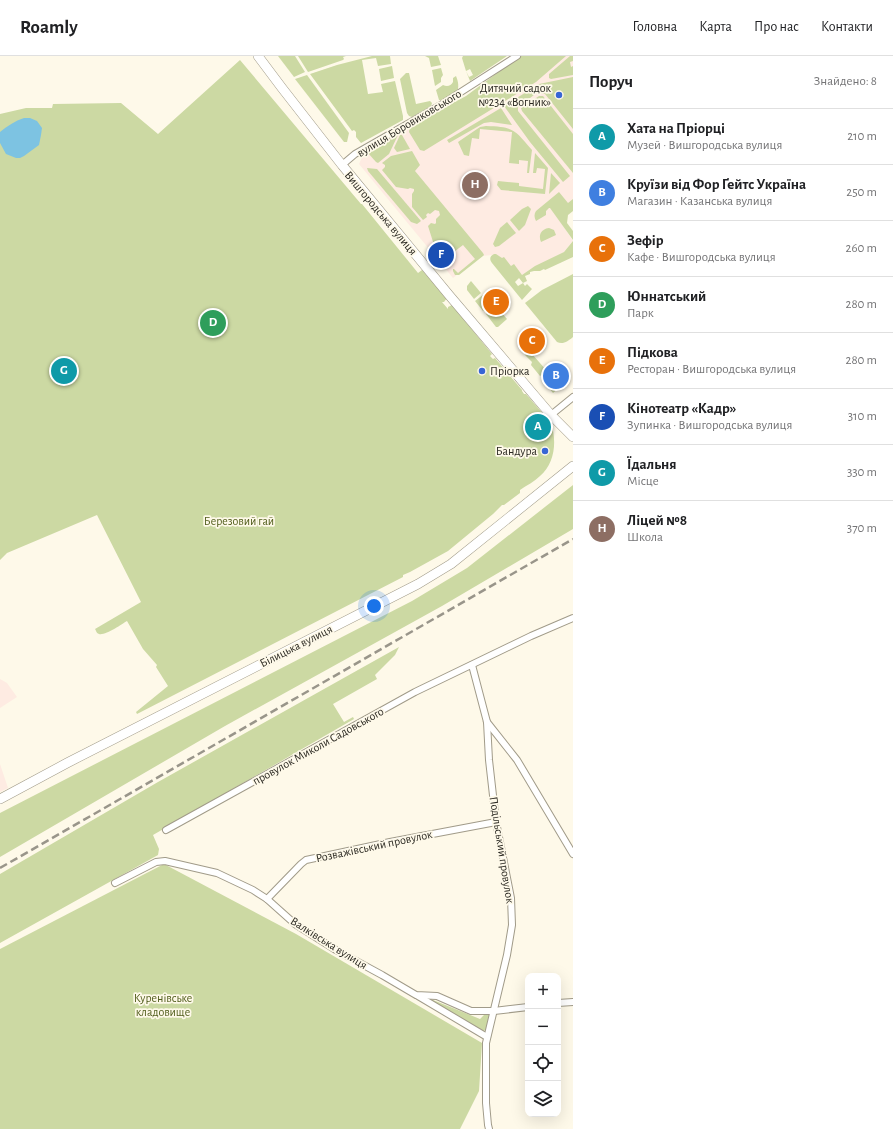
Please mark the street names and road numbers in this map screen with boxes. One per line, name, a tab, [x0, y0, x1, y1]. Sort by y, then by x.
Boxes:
street label: вулиця Боровиковського	[355, 87, 464, 160]
street label: Вишгородська вулиця	[342, 169, 419, 258]
street label: Білицька вулиця	[258, 623, 335, 670]
street label: провулок Миколи Садовського	[250, 705, 386, 788]
street label: Подільський провулок	[487, 796, 516, 905]
street label: Розважівський провулок	[315, 828, 434, 865]
street label: Валківська вулиця	[288, 915, 370, 972]

